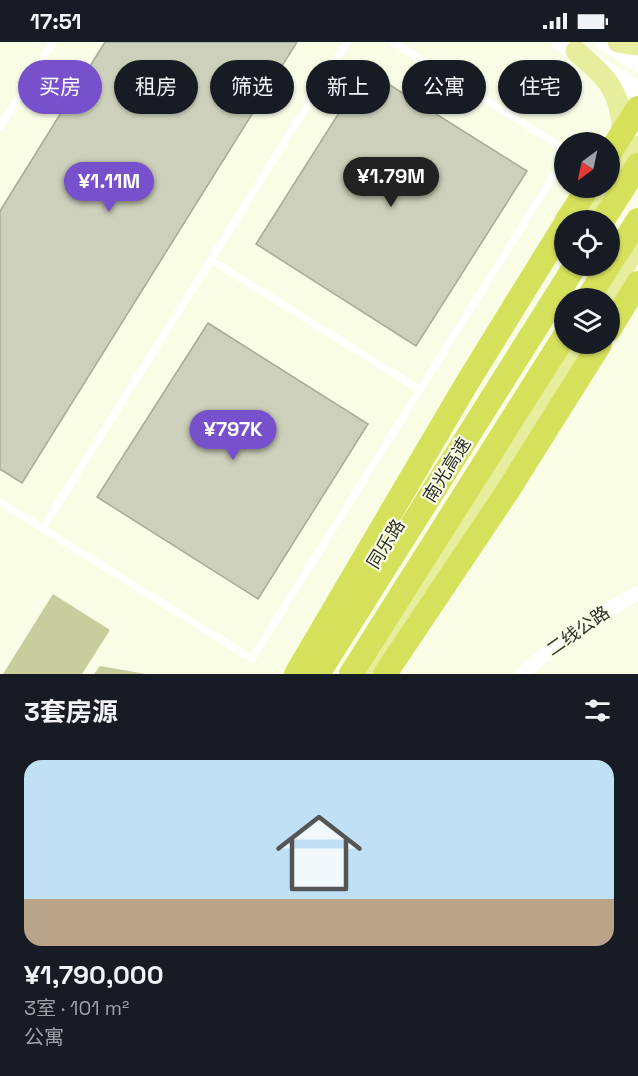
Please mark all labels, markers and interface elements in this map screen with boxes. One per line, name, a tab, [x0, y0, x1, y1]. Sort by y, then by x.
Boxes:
text: 17:51	[30, 7, 81, 35]
chip: 买房	[18, 60, 102, 114]
chip: 租房	[114, 60, 198, 114]
chip: 筛选	[210, 60, 294, 114]
chip: 新上	[306, 60, 390, 114]
chip: 公寓	[402, 60, 486, 114]
chip: 住宅	[498, 60, 582, 114]
north arrow	[554, 132, 620, 198]
map controls	[554, 132, 620, 354]
pin: ¥1.79M	[342, 157, 440, 208]
pin: ¥1.11M	[60, 162, 158, 213]
text: ¥1.79M	[357, 163, 425, 189]
text: ¥1.11M	[78, 168, 140, 194]
button: locate	[554, 210, 620, 276]
button: layers	[554, 288, 620, 354]
pin: ¥797K	[191, 410, 275, 461]
text: ¥797K	[203, 416, 263, 442]
street label: 南光高速	[418, 433, 475, 506]
street label: 同乐路	[362, 515, 410, 573]
street label: 二线公路	[542, 601, 614, 661]
icon: filters	[581, 694, 614, 727]
text: 3套房源	[24, 695, 118, 729]
icon: home	[265, 799, 373, 907]
text: ¥1,790,000	[24, 958, 164, 992]
text: 3室 · 101 m²	[24, 995, 129, 1021]
text: 公寓	[24, 1024, 64, 1050]

